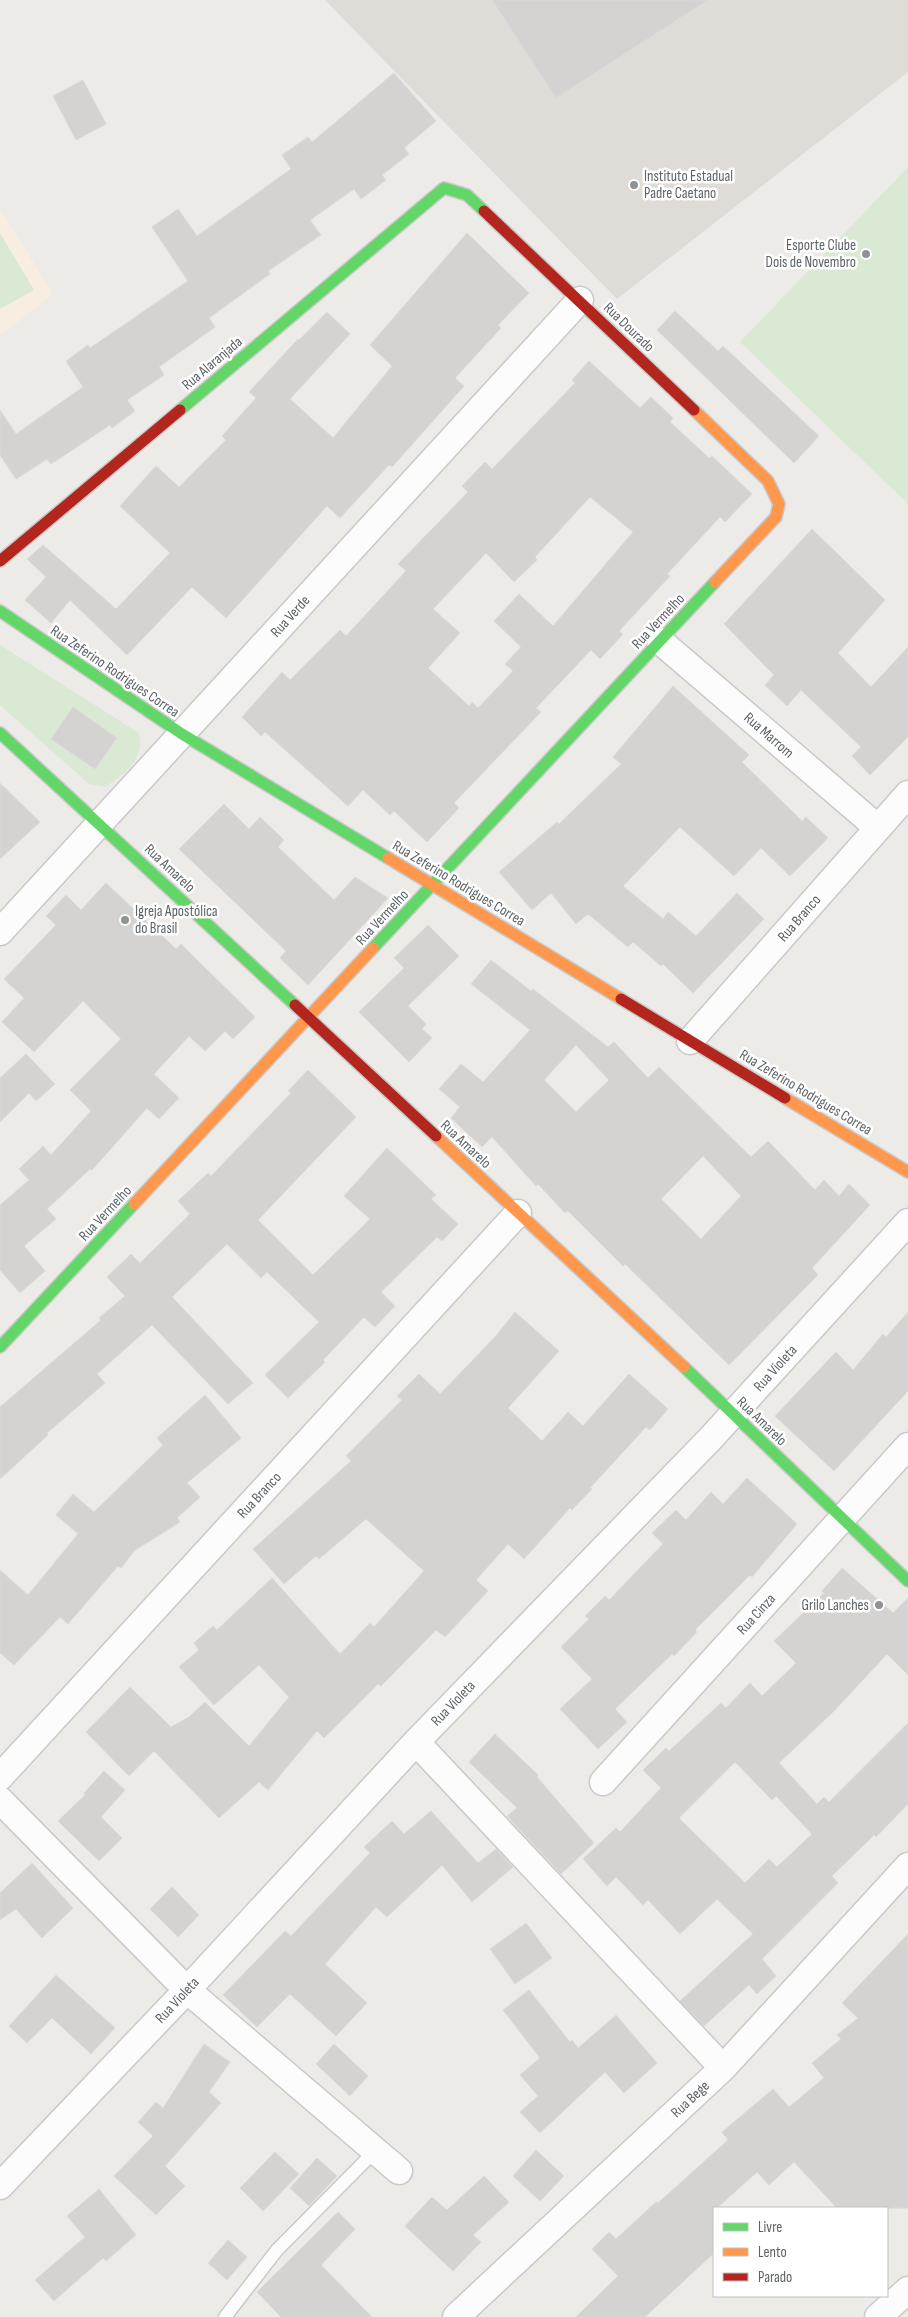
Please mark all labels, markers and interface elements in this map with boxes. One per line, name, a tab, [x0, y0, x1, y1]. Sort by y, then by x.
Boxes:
place label: Instituto Estadual Padre Caetano	[644, 167, 733, 203]
marker: Instituto Estadual Padre Caetano	[628, 179, 640, 191]
place label: Esporte Clube Dois de Novembro	[766, 236, 856, 272]
marker: Esporte Clube Dois de Novembro	[860, 248, 872, 260]
street label: Rua Dourado	[599, 298, 658, 356]
street label: Rua Alaranjada	[178, 332, 247, 394]
street label: Rua Vermelho	[628, 590, 689, 653]
street label: Rua Verde	[267, 591, 314, 641]
street label: Rua Zeferino Rodrigues Correa	[47, 621, 183, 722]
street label: Rua Marrom	[740, 708, 798, 762]
street label: Rua Zeferino Rodrigues Correa	[389, 836, 529, 931]
street label: Rua Amarelo	[140, 840, 199, 897]
street label: Rua Vermelho	[352, 886, 413, 949]
street label: Rua Branco	[774, 891, 825, 946]
place label: Igreja Apostólica do Brasil	[135, 902, 218, 938]
marker: Igreja Apostólica do Brasil	[119, 914, 131, 926]
street label: Rua Zeferino Rodrigues Correa	[736, 1045, 876, 1140]
street label: Rua Amarelo	[436, 1116, 495, 1173]
street label: Rua Vermelho	[75, 1182, 136, 1245]
street label: Rua Violeta	[750, 1341, 801, 1396]
street label: Rua Amarelo	[733, 1393, 791, 1450]
street label: Rua Branco	[233, 1468, 286, 1522]
street label: Rua Cinza	[733, 1590, 780, 1639]
place label: Grilo Lanches	[801, 1596, 869, 1615]
marker: Grilo Lanches	[873, 1599, 885, 1611]
street label: Rua Violeta	[427, 1676, 480, 1730]
street label: Rua Violeta	[151, 1973, 204, 2027]
street label: Rua Bege	[667, 2077, 714, 2122]
legend	[713, 2207, 888, 2297]
text: Livre	[758, 2218, 782, 2237]
text: Lento	[758, 2243, 787, 2262]
text: Parado	[758, 2268, 792, 2287]

